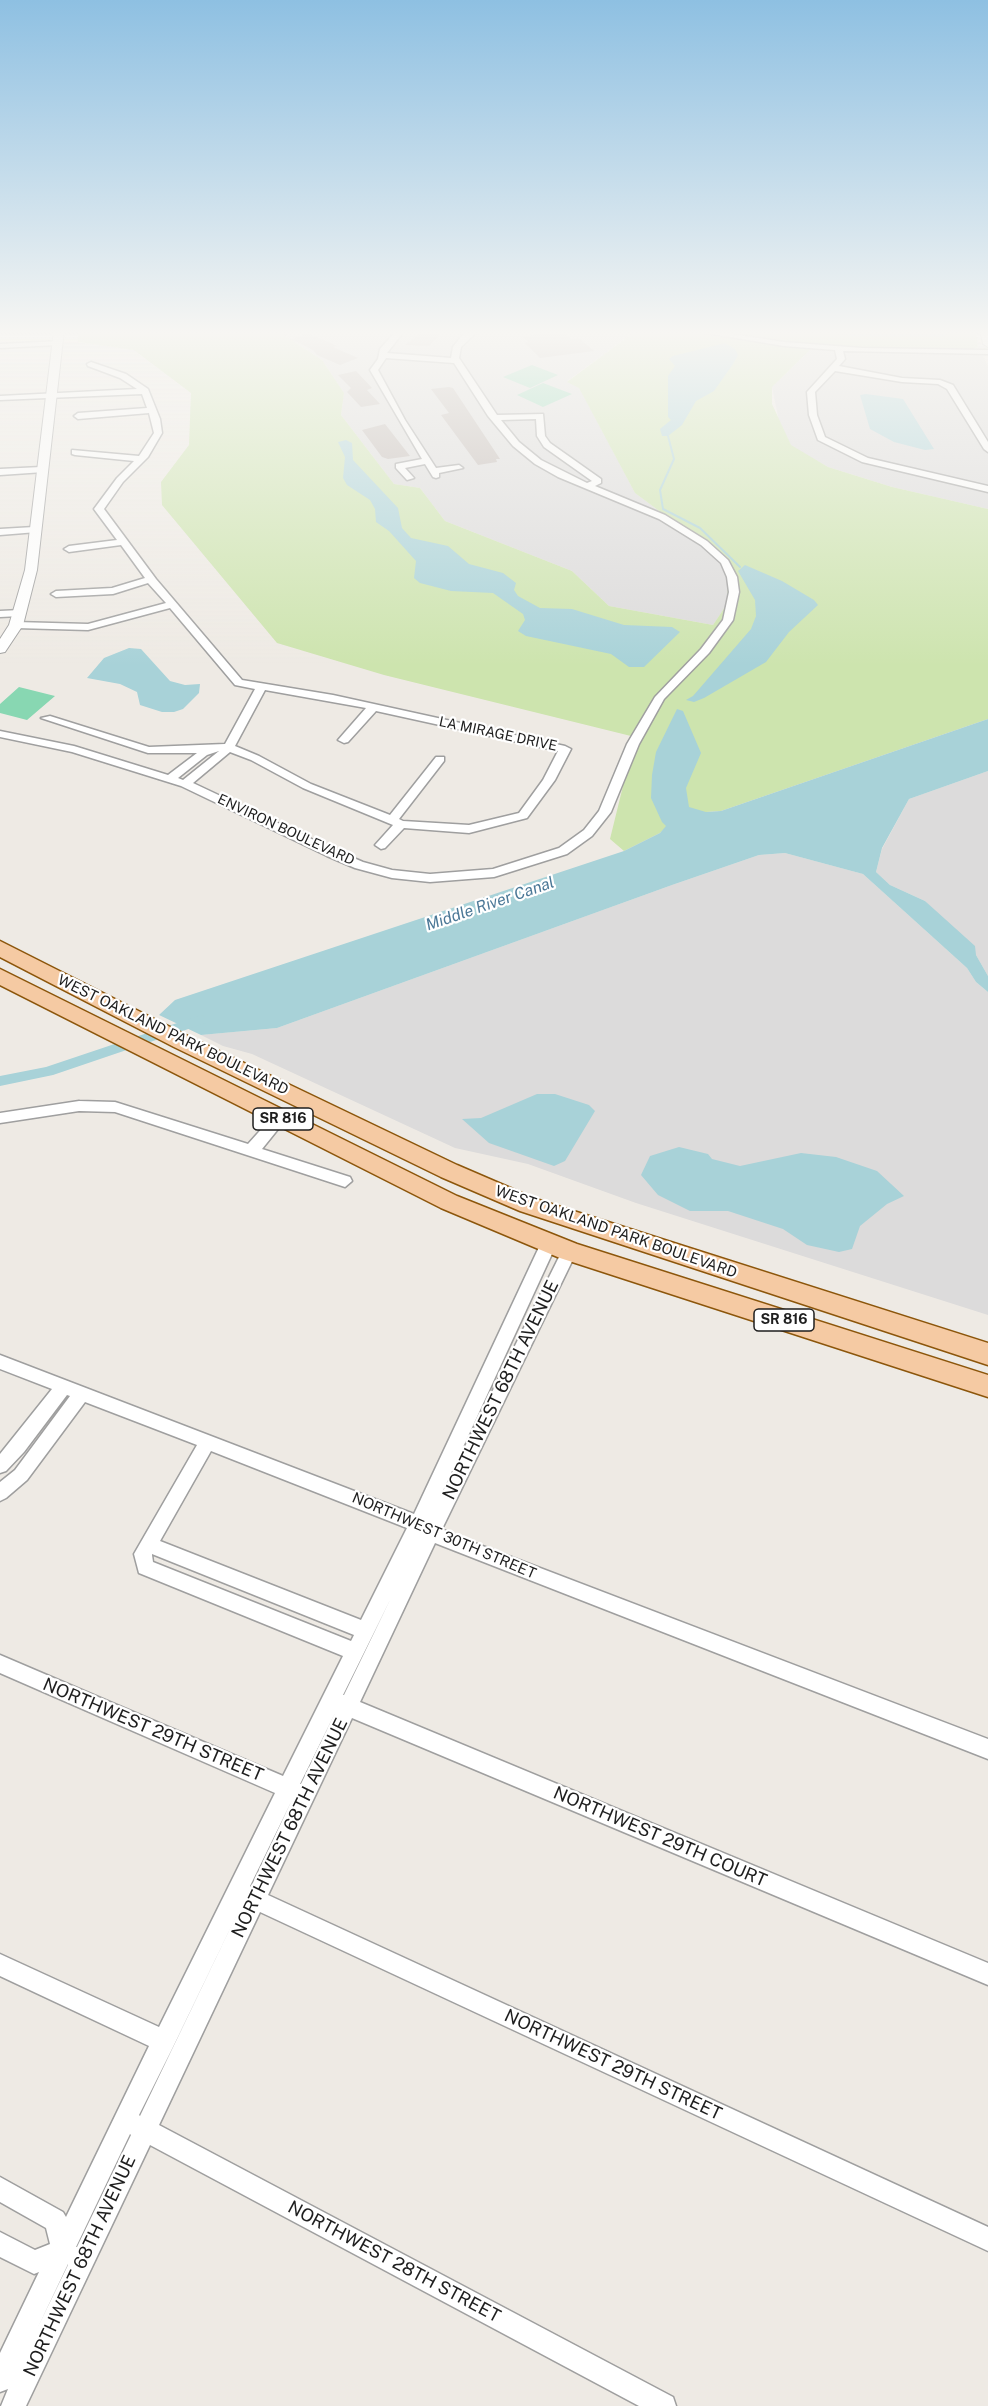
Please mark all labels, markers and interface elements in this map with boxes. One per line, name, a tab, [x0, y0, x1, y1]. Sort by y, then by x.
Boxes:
street label: LA MIRAGE DRIVE	[437, 713, 559, 755]
street label: ENVIRON BOULEVARD	[215, 791, 357, 869]
water label: Middle River Canal	[423, 873, 557, 935]
street label: WEST OAKLAND PARK BOULEVARD	[55, 971, 291, 1099]
road number: SR 816	[253, 1108, 313, 1130]
street label: WEST OAKLAND PARK BOULEVARD	[493, 1182, 739, 1282]
street label: NORTHWEST 68TH AVENUE	[438, 1277, 564, 1503]
road number: SR 816	[754, 1309, 814, 1331]
street label: NORTHWEST 30TH STREET	[349, 1489, 539, 1583]
street label: NORTHWEST 29TH STREET	[40, 1674, 266, 1786]
street label: NORTHWEST 68TH AVENUE	[227, 1715, 353, 1941]
street label: NORTHWEST 29TH COURT	[550, 1782, 770, 1892]
street label: NORTHWEST 29TH STREET	[501, 2005, 725, 2125]
street label: NORTHWEST 68TH AVENUE	[19, 2152, 141, 2380]
street label: NORTHWEST 28TH STREET	[284, 2197, 504, 2327]

